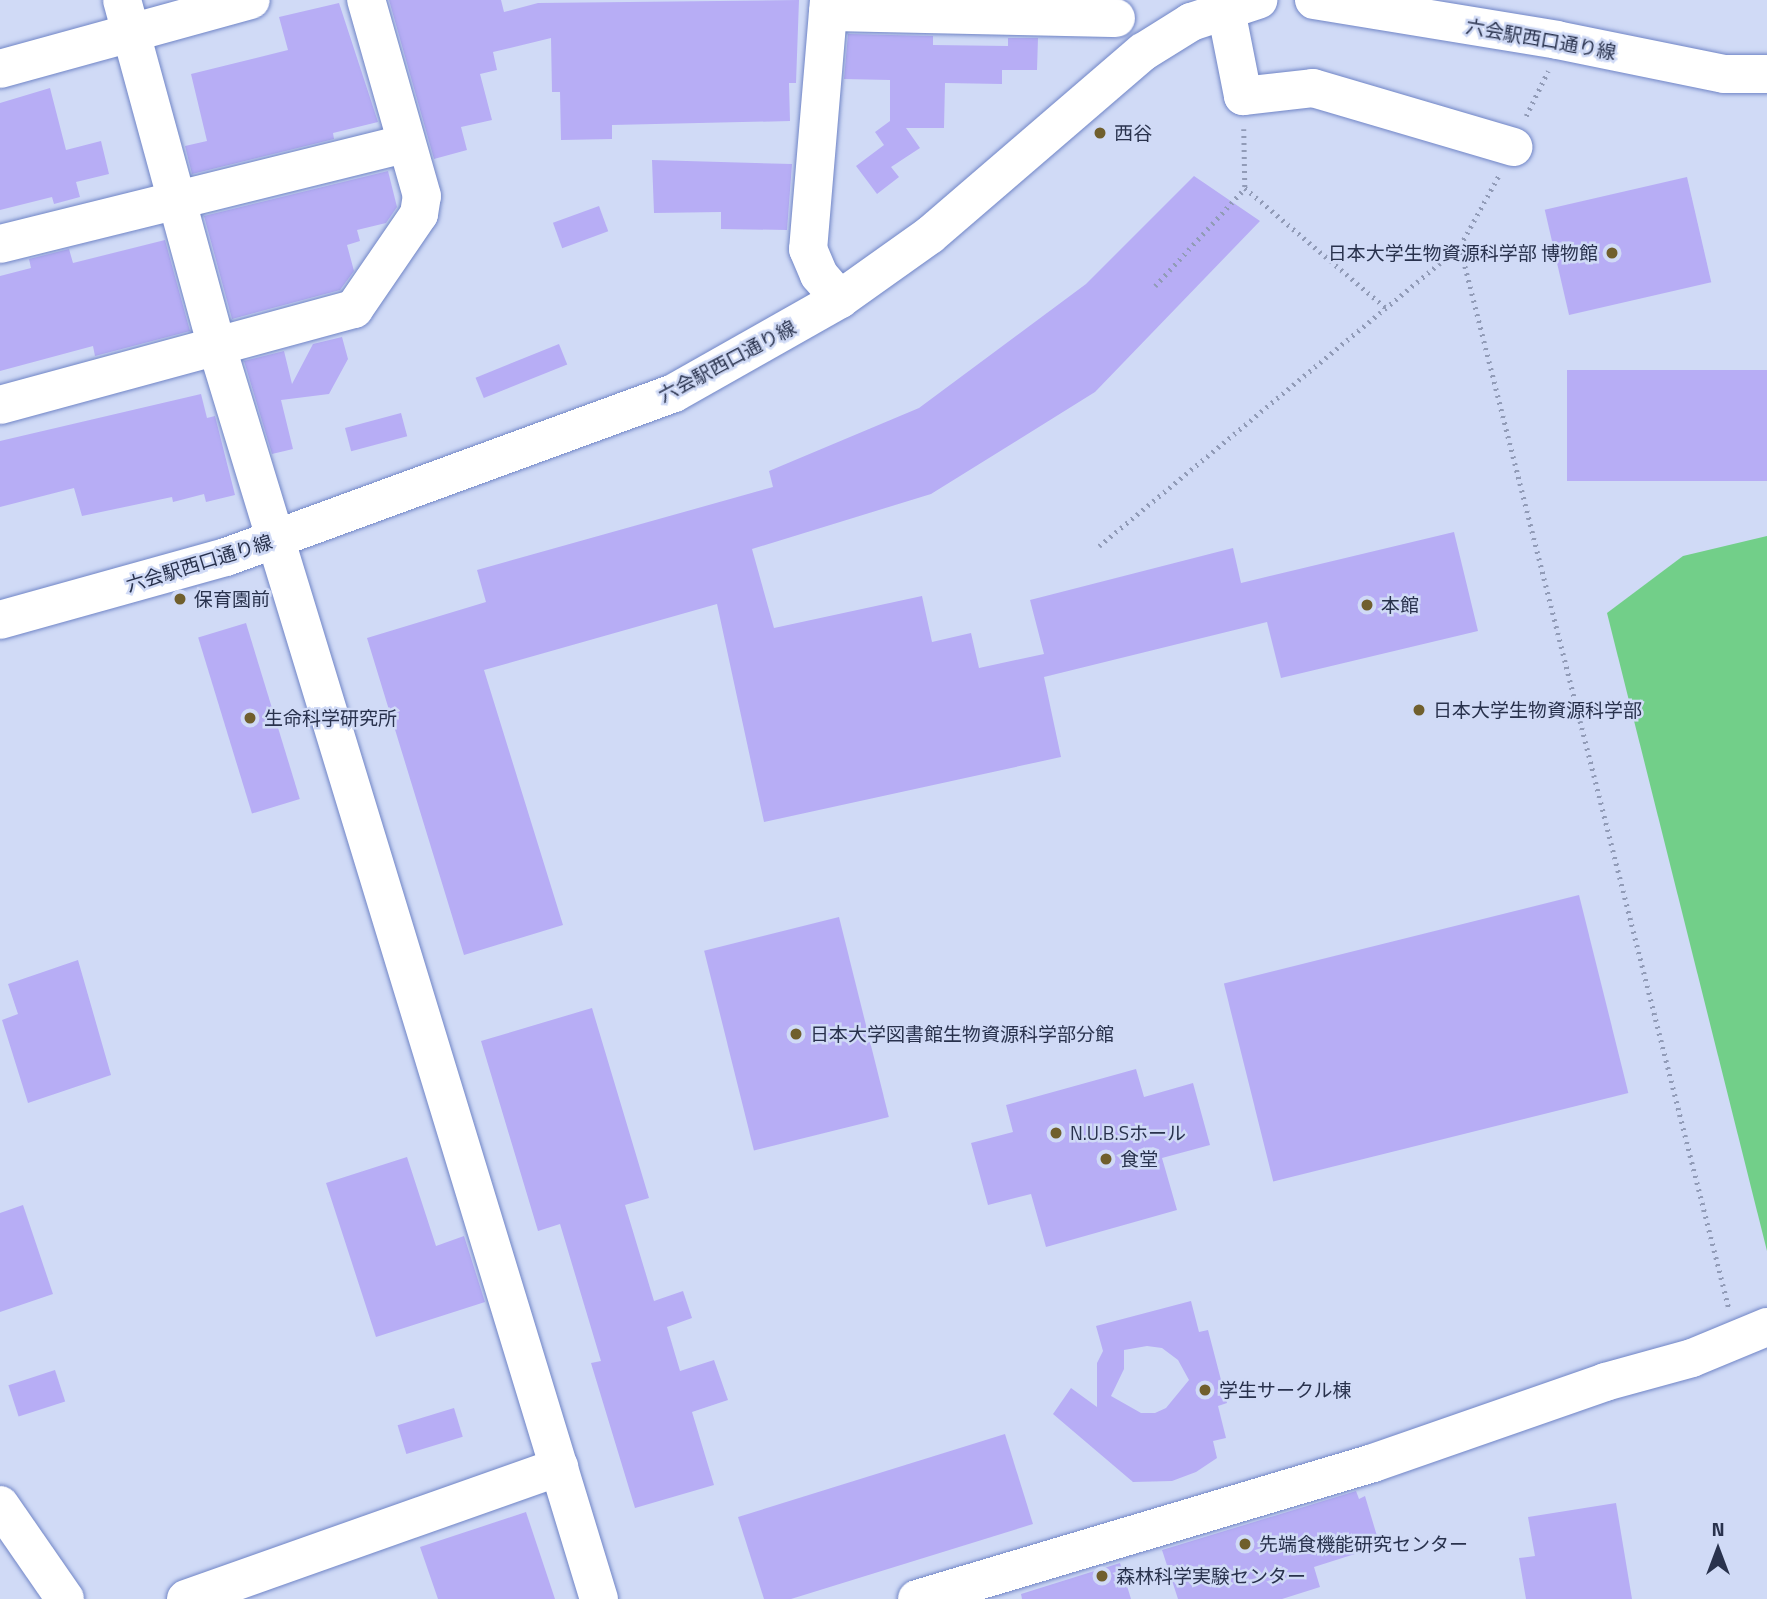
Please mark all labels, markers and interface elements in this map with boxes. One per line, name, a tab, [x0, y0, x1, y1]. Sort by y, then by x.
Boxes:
street label: 六会駅西口通り線	[1464, 15, 1618, 63]
place label: 西谷	[1114, 122, 1152, 144]
marker: 西谷	[1092, 125, 1108, 141]
place label: 日本大学生物資源科学部 博物館	[1328, 242, 1598, 264]
marker: 日本大学生物資源科学部 博物館	[1604, 245, 1620, 261]
street label: 六会駅西口通り線	[655, 315, 799, 407]
street label: 六会駅西口通り線	[123, 530, 275, 596]
place label: 保育園前	[194, 588, 270, 610]
marker: 保育園前	[172, 591, 188, 607]
place label: 本館	[1381, 594, 1419, 616]
marker: 本館	[1359, 597, 1375, 613]
place label: 日本大学生物資源科学部	[1433, 699, 1642, 721]
marker: 日本大学生物資源科学部	[1411, 702, 1427, 718]
place label: 生命科学研究所	[264, 707, 397, 729]
marker: 生命科学研究所	[242, 710, 258, 726]
place label: 日本大学図書館生物資源科学部分館	[810, 1023, 1114, 1045]
marker: 日本大学図書館生物資源科学部分館	[788, 1026, 804, 1042]
place label: N.U.B.Sホール	[1070, 1122, 1186, 1144]
marker: N.U.B.Sホール	[1048, 1125, 1064, 1141]
place label: 食堂	[1120, 1148, 1158, 1170]
marker: 食堂	[1098, 1151, 1114, 1167]
place label: 学生サークル棟	[1219, 1379, 1352, 1401]
marker: 学生サークル棟	[1197, 1382, 1213, 1398]
text: N	[1711, 1514, 1725, 1543]
north arrow	[1683, 1515, 1753, 1585]
place label: 先端食機能研究センター	[1259, 1533, 1468, 1555]
marker: 先端食機能研究センター	[1237, 1536, 1253, 1552]
place label: 森林科学実験センター	[1116, 1565, 1306, 1587]
marker: 森林科学実験センター	[1094, 1568, 1110, 1584]

